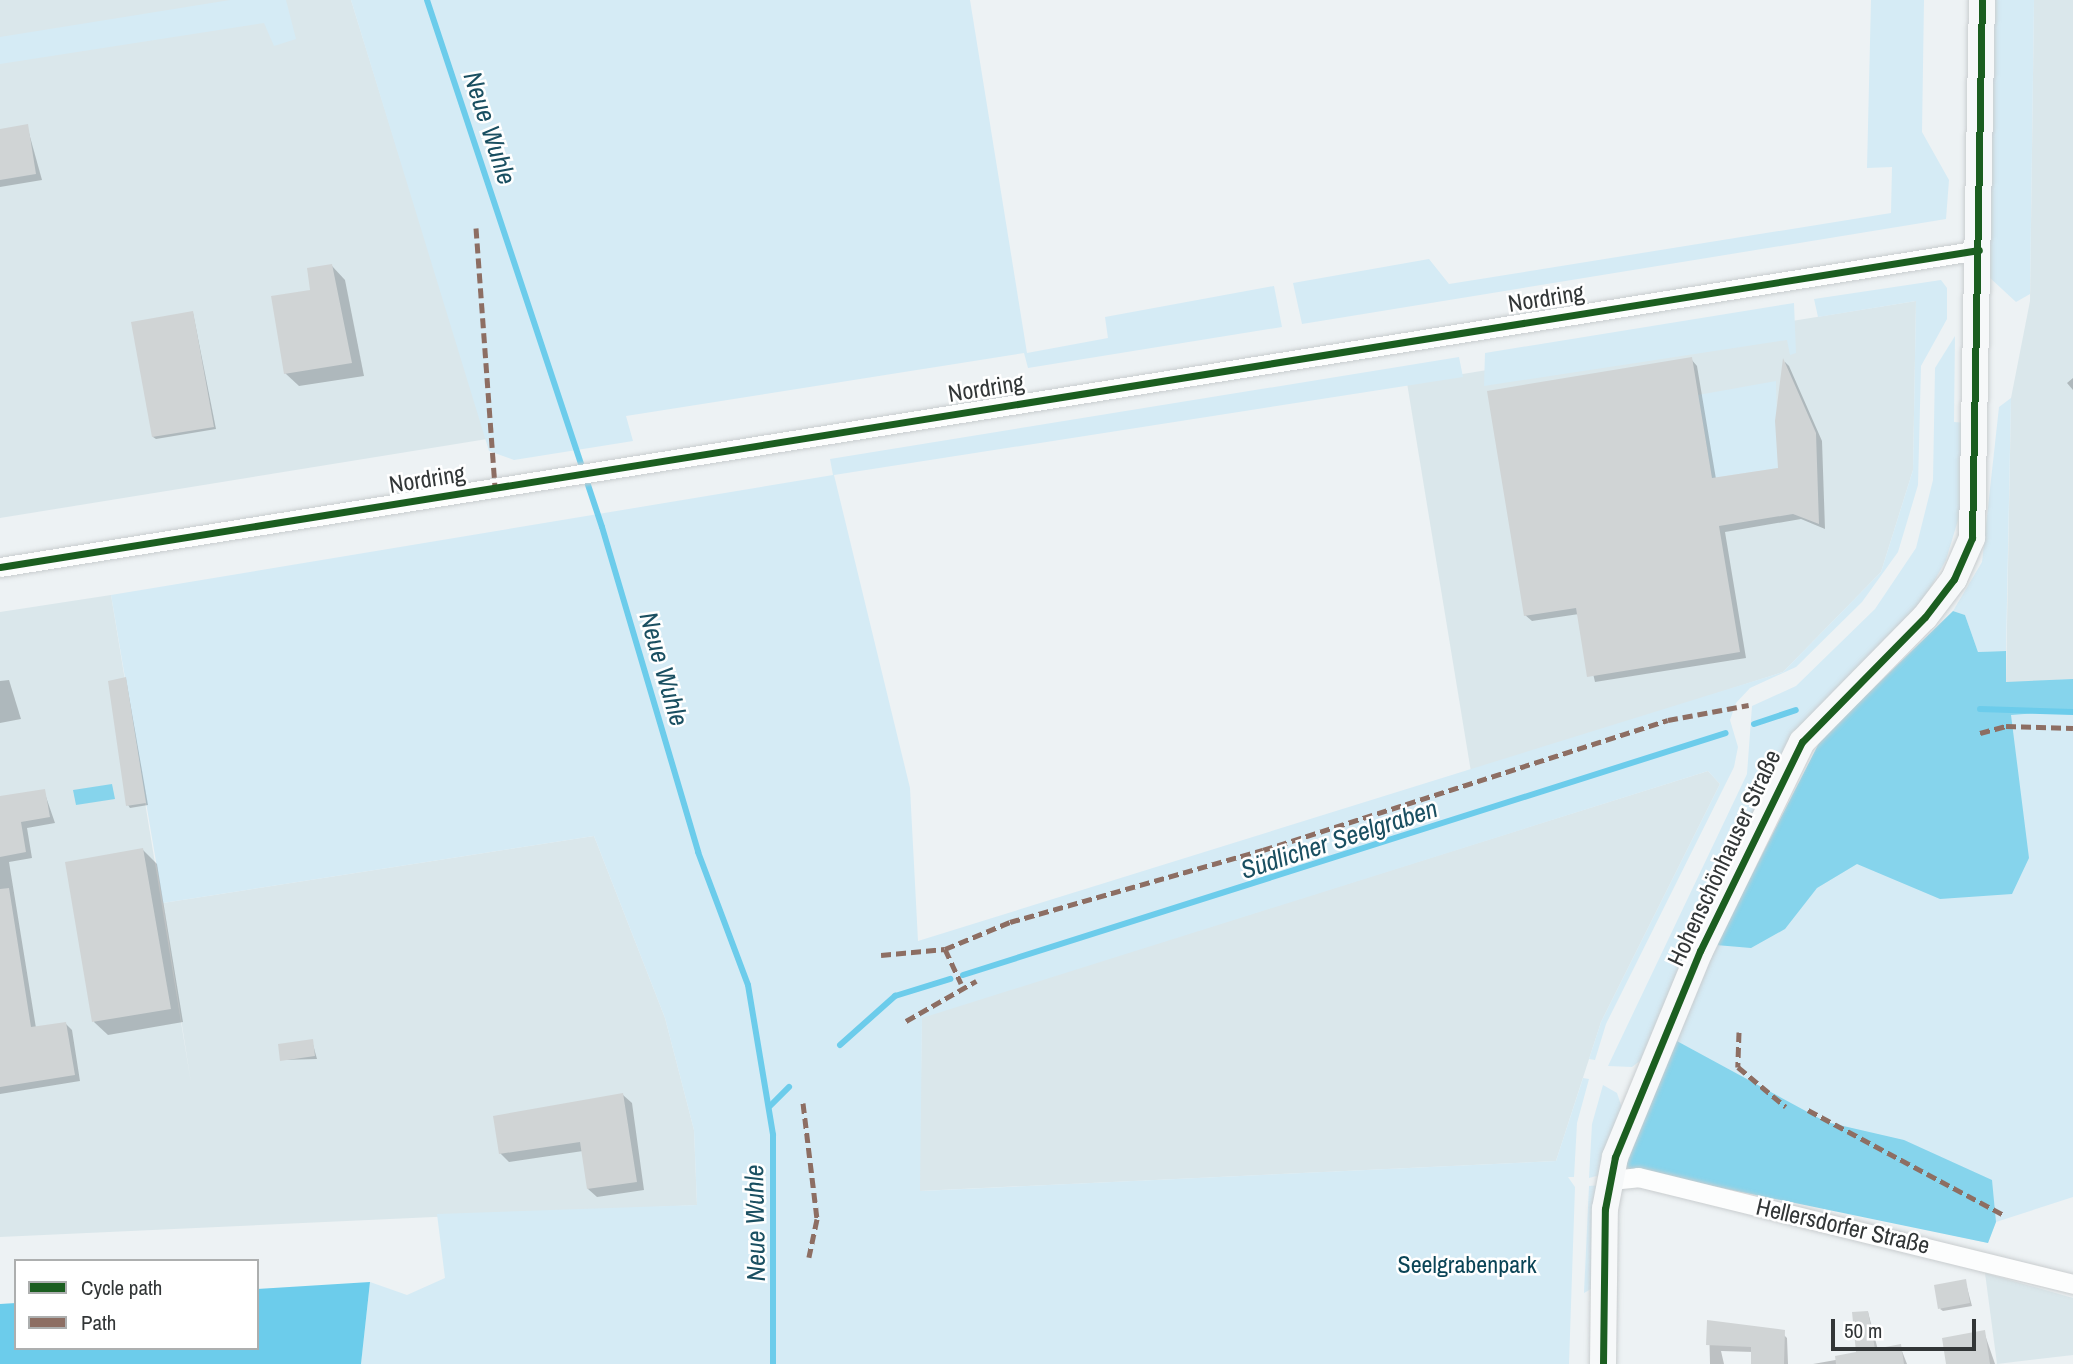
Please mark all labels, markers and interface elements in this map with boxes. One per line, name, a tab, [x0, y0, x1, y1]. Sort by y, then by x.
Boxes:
water label: Neue Wuhle	[457, 68, 523, 188]
street label: Nordring	[1506, 278, 1586, 318]
street label: Nordring	[946, 368, 1026, 408]
street label: Nordring	[387, 459, 467, 499]
water label: Neue Wuhle	[633, 609, 695, 729]
street label: Hohenschönhauser Straße	[1661, 745, 1787, 971]
water label: Südlicher Seelgraben	[1237, 792, 1441, 886]
water label: Neue Wuhle	[738, 1164, 772, 1282]
street label: Hellersdorfer Straße	[1753, 1192, 1933, 1260]
park label: Seelgrabenpark	[1398, 1251, 1536, 1279]
legend	[14, 1259, 259, 1350]
text: Cycle path	[81, 1273, 162, 1302]
scale bar	[1835, 1304, 1980, 1348]
text: Path	[81, 1308, 116, 1337]
text: 50 m	[1844, 1316, 1882, 1345]

